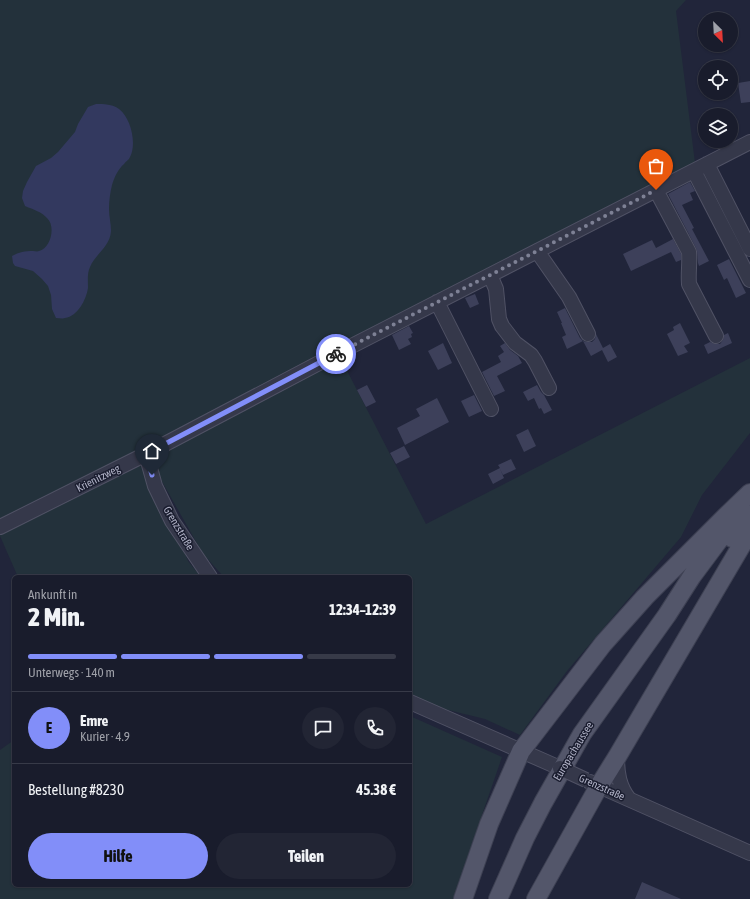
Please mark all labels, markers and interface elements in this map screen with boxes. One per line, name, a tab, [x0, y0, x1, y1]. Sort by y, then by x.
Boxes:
north arrow	[698, 12, 738, 52]
map controls	[698, 12, 738, 148]
button: locate	[698, 60, 738, 100]
button: layers	[698, 108, 738, 148]
pin	[639, 149, 673, 190]
icon: bag	[645, 155, 667, 177]
courier	[316, 334, 356, 374]
icon: bike	[325, 343, 347, 365]
pin	[135, 434, 169, 475]
icon: home	[141, 440, 163, 462]
street label: Krienitzweg	[74, 462, 122, 494]
street label: Grenzstraße	[161, 504, 197, 552]
text: Ankunft in	[28, 587, 77, 602]
text: 12:34–12:39	[329, 601, 396, 618]
text: 2 Min.	[28, 602, 84, 632]
text: Unterwegs · 140 m	[28, 665, 115, 680]
button: chat	[302, 707, 344, 749]
button: phone	[354, 707, 396, 749]
text: Emre	[80, 712, 108, 729]
text: E	[46, 719, 52, 736]
street label: Europachaussee	[551, 720, 595, 782]
text: Kurier · 4.9	[80, 729, 130, 744]
street label: Grenzstraße	[577, 772, 627, 802]
text: Bestellung #8230	[28, 781, 124, 798]
text: 45.38 €	[356, 781, 396, 798]
button: Hilfe	[28, 833, 208, 879]
button: Teilen	[216, 833, 396, 879]

